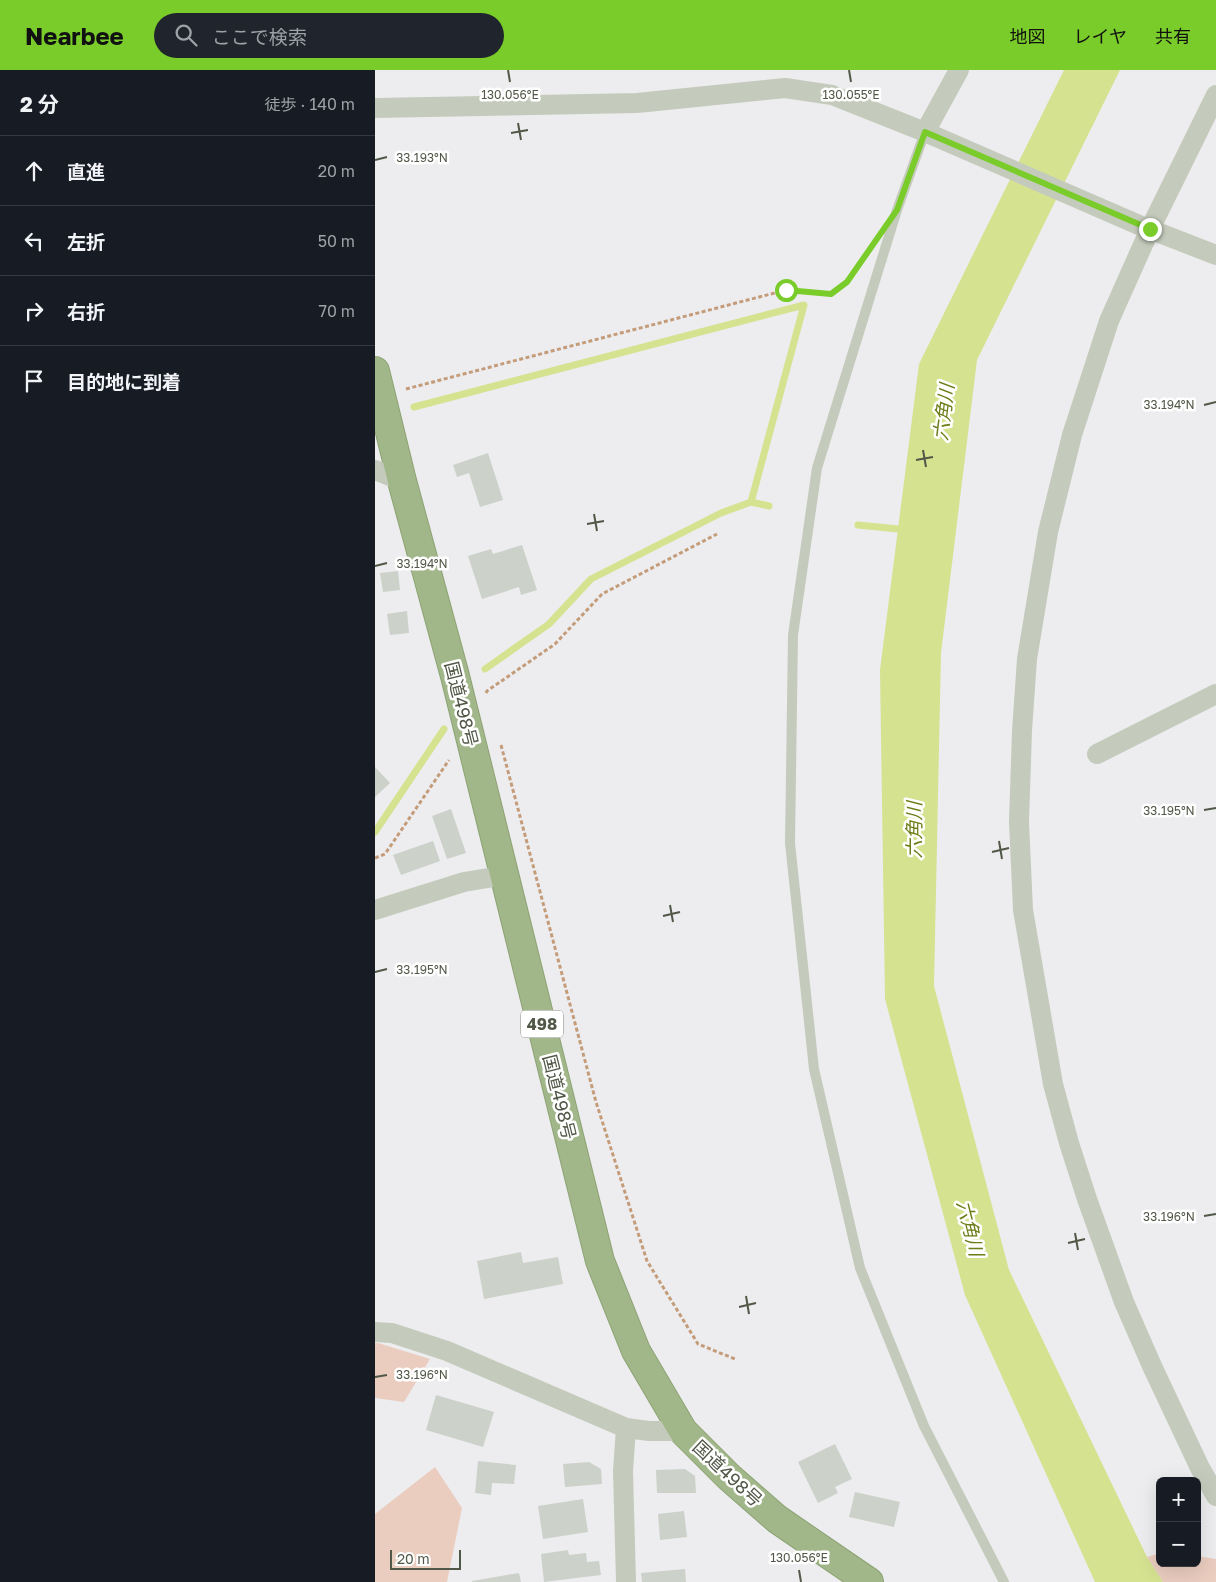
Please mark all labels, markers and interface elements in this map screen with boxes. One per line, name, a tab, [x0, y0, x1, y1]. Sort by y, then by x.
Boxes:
search box	[154, 13, 504, 58]
text: Nearbee	[25, 21, 124, 50]
icon: search	[172, 21, 200, 49]
text: ここで検索	[212, 25, 307, 48]
text: 地図	[1010, 25, 1046, 47]
text: レイヤ	[1074, 25, 1127, 47]
text: 共有	[1155, 25, 1191, 47]
text: 130.056°E	[481, 87, 539, 102]
text: 130.055°E	[822, 87, 880, 102]
text: 2 分	[20, 91, 59, 117]
text: 徒歩 · 140 m	[265, 94, 355, 114]
text: 33.193°N	[396, 150, 448, 165]
icon: ahead	[20, 157, 48, 185]
text: 直進	[67, 160, 105, 183]
text: 20 m	[318, 161, 355, 181]
route end	[1139, 218, 1162, 241]
icon: left	[20, 227, 48, 255]
text: 左折	[67, 230, 105, 253]
text: 50 m	[318, 231, 355, 251]
route start	[775, 279, 798, 302]
icon: right	[20, 297, 48, 325]
text: 右折	[67, 300, 105, 323]
text: 70 m	[318, 301, 355, 321]
icon: arrive	[20, 367, 48, 395]
text: 目的地に到着	[67, 370, 181, 393]
water label: 六角川	[928, 380, 958, 442]
text: 33.194°N	[1143, 397, 1195, 412]
text: 33.194°N	[396, 556, 448, 571]
street label: 国道498号	[441, 659, 483, 749]
water label: 六角川	[902, 800, 925, 859]
text: 33.195°N	[1143, 803, 1195, 818]
text: 33.195°N	[396, 962, 448, 977]
road number: 498	[521, 1011, 563, 1038]
street label: 国道498号	[539, 1052, 581, 1142]
water label: 六角川	[953, 1198, 990, 1260]
text: 33.196°N	[1143, 1209, 1195, 1224]
text: 33.196°N	[396, 1367, 448, 1382]
street label: 国道498号	[689, 1435, 767, 1511]
map controls	[1156, 1477, 1201, 1567]
button: +	[1156, 1477, 1201, 1522]
button: −	[1156, 1522, 1201, 1567]
scale bar	[390, 1547, 461, 1570]
text: 20 m	[397, 1550, 430, 1567]
text: 130.056°E	[770, 1550, 828, 1565]

